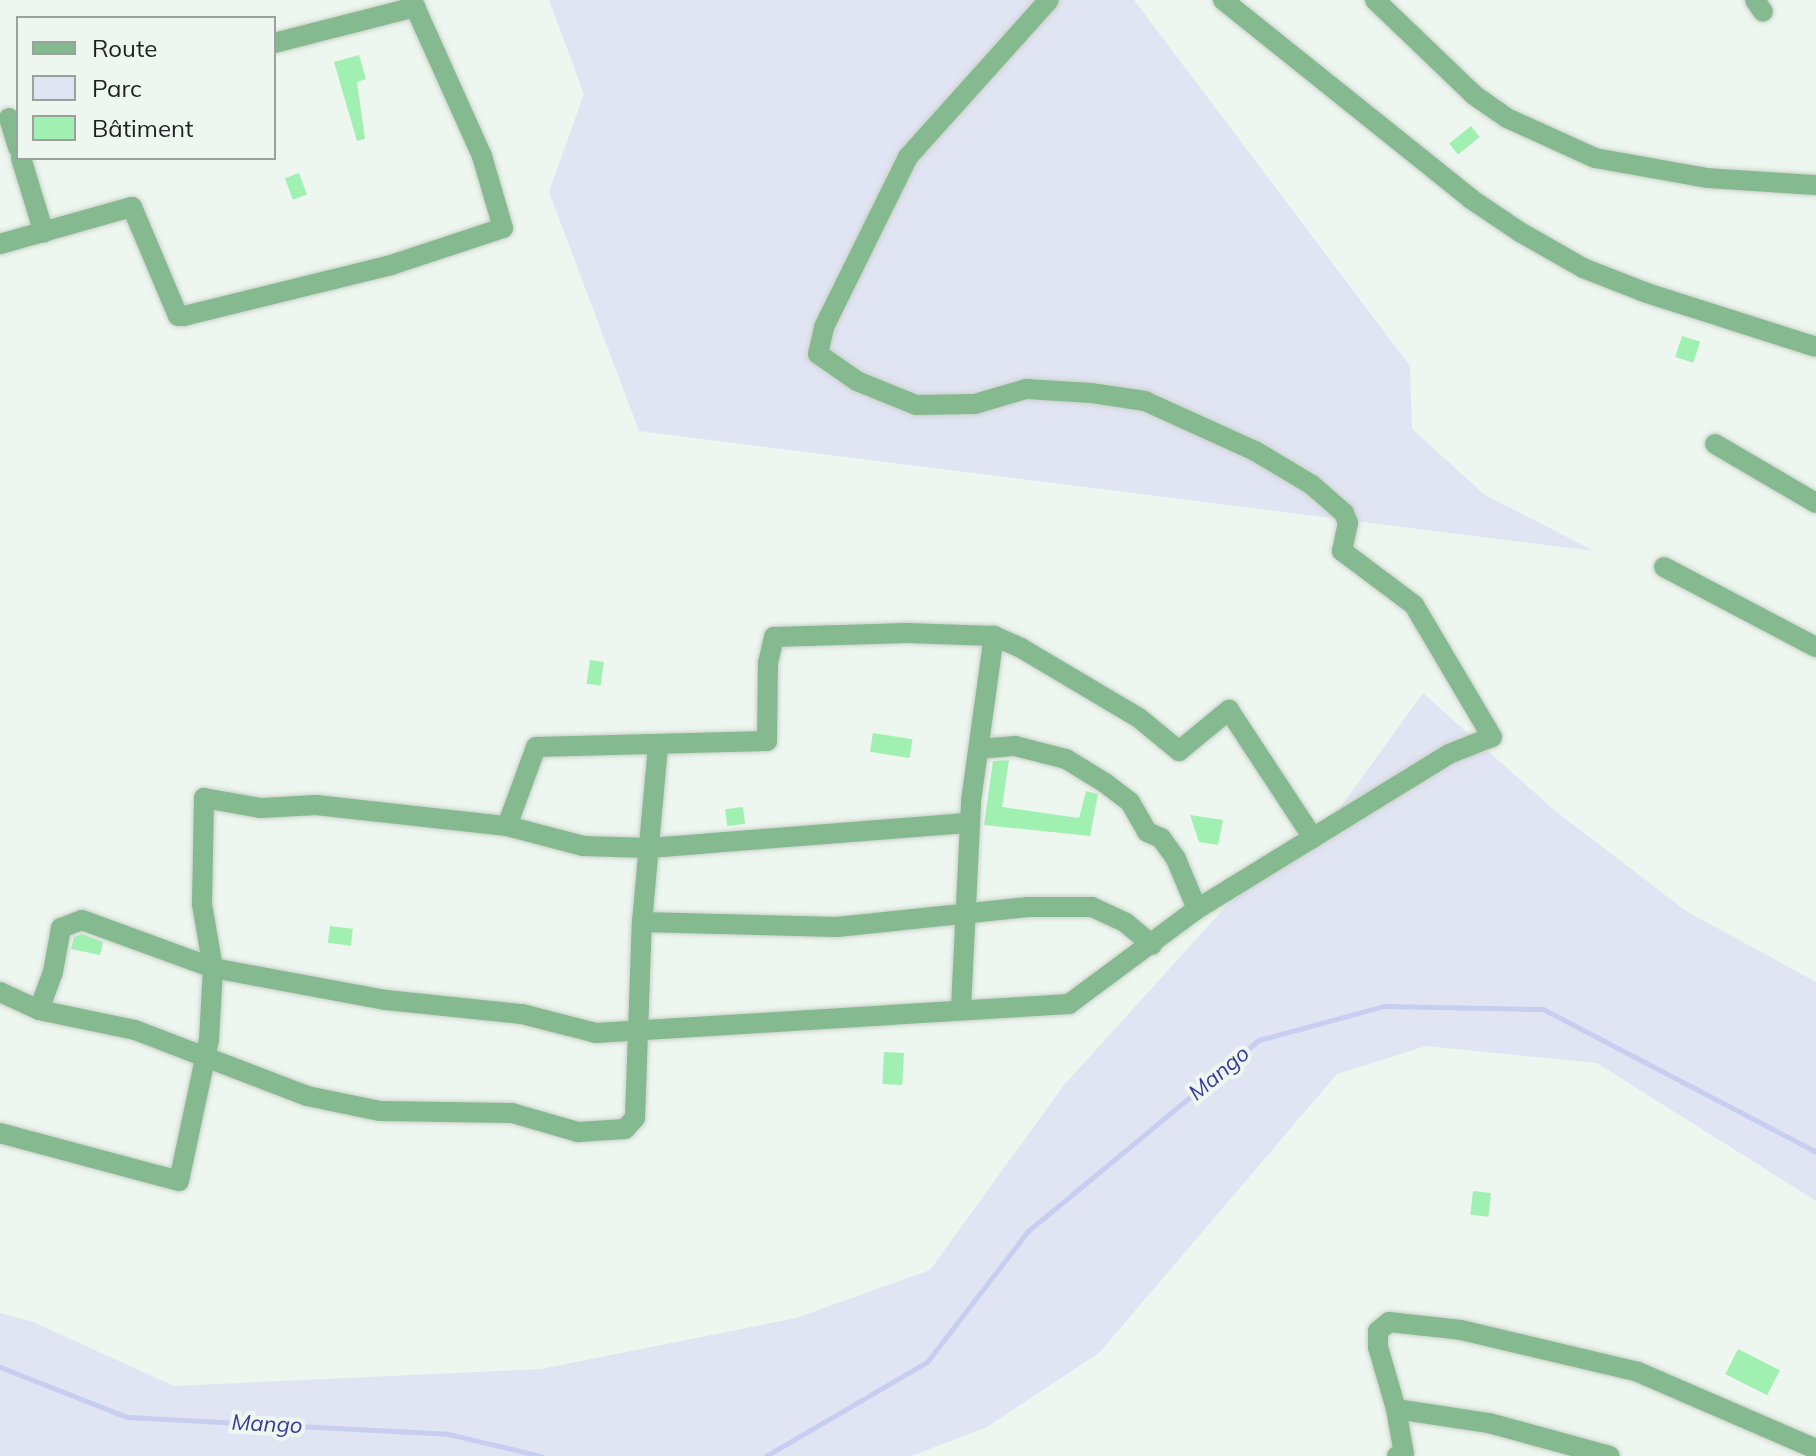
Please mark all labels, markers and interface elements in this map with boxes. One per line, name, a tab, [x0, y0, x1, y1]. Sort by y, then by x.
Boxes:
legend	[16, 16, 276, 160]
text: Route	[92, 33, 157, 63]
text: Parc	[92, 73, 142, 103]
text: Bâtiment	[92, 113, 193, 143]
water label: Mango	[1183, 1040, 1255, 1106]
water label: Mango	[231, 1409, 303, 1439]

